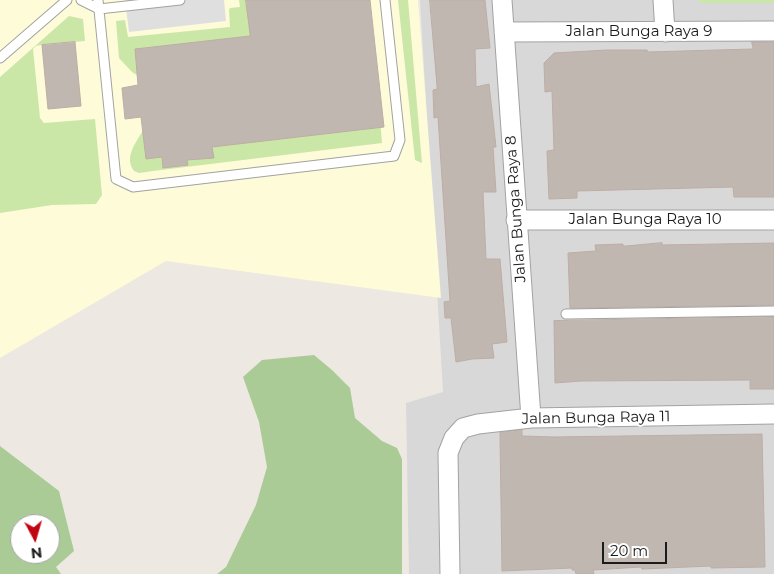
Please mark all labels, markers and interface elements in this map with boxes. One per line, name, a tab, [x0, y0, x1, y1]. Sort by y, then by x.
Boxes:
street label: Jalan Bunga Raya 9	[566, 23, 712, 41]
street label: Jalan Bunga Raya 8	[502, 135, 530, 283]
street label: Jalan Bunga Raya 10	[568, 211, 722, 229]
street label: Jalan Bunga Raya 11	[522, 408, 670, 428]
north arrow	[10, 514, 60, 564]
scale bar	[604, 532, 669, 564]
text: 20 m	[610, 541, 648, 560]
text: N	[30, 543, 43, 562]

